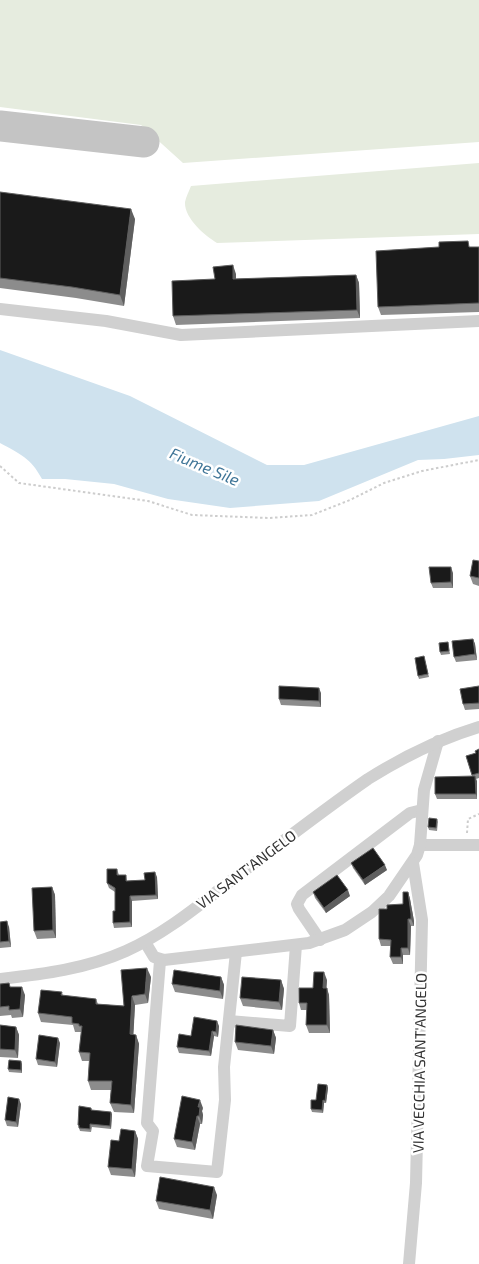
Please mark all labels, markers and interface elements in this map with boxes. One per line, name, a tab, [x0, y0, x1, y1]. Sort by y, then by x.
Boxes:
water label: Fiume Sile	[167, 443, 243, 489]
street label: VIA SANT'ANGELO	[193, 826, 299, 912]
street label: VIA VECCHIA SANT'ANGELO	[408, 973, 430, 1153]

